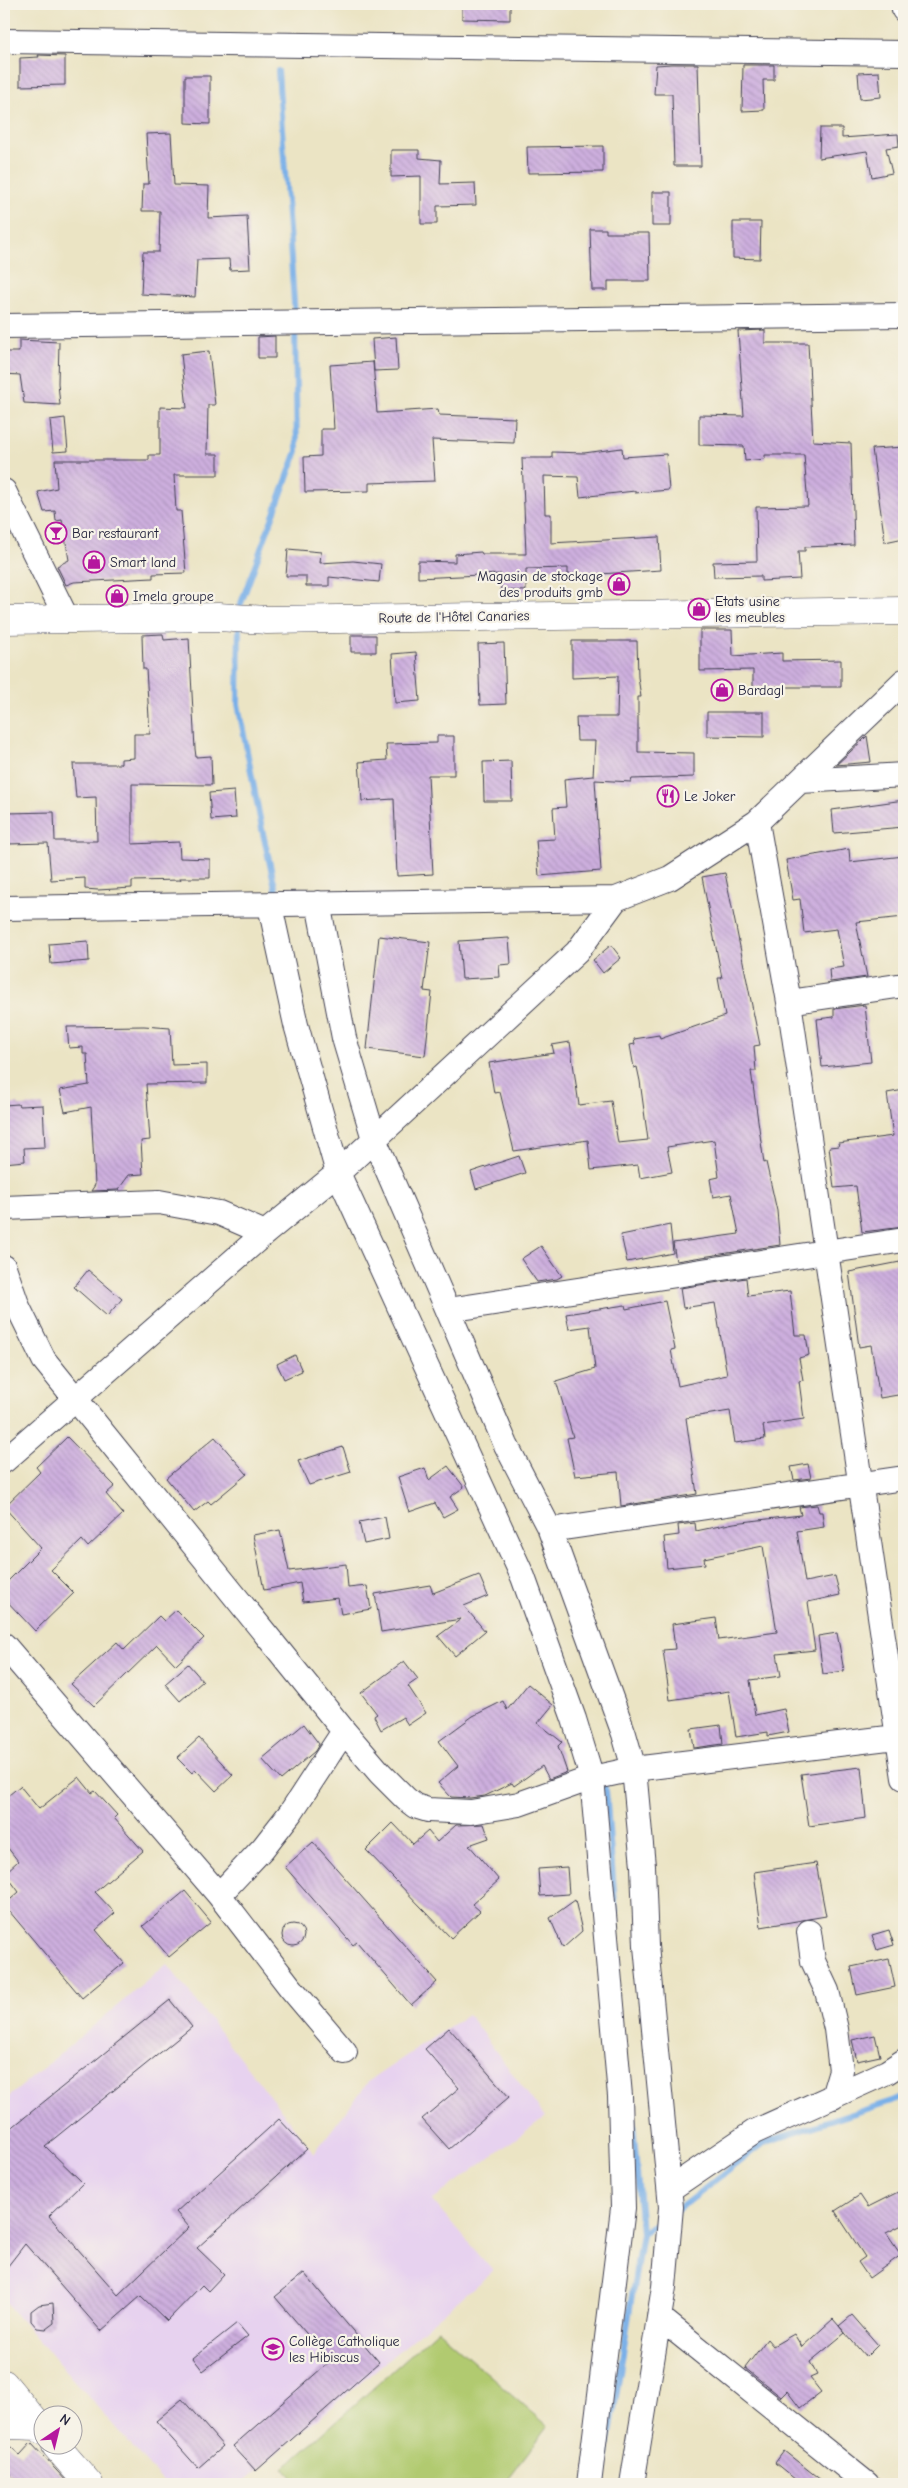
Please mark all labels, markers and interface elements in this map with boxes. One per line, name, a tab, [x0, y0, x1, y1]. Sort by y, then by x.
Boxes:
bar icon: Bar restaurant	[44, 521, 68, 545]
place label: Bar restaurant	[72, 525, 160, 542]
shop icon: Smart land	[82, 550, 106, 574]
place label: Smart land	[110, 554, 176, 571]
place label: Magasin de stockage des produits gmb	[477, 568, 603, 601]
shop icon: Magasin de stockage des produits gmb	[607, 572, 631, 596]
shop icon: Imela groupe	[105, 584, 129, 608]
place label: Imela groupe	[133, 588, 214, 605]
place label: Etats usine les meubles	[715, 593, 785, 626]
shop icon: Etats usine les meubles	[687, 597, 711, 621]
street label: Route de l'Hôtel Canaries	[378, 607, 530, 627]
shop icon: Bardagl	[710, 678, 734, 702]
place label: Bardagl	[738, 682, 784, 699]
restaurant icon: Le Joker	[656, 784, 680, 808]
place label: Le Joker	[684, 788, 736, 805]
place label: Collège Catholique les Hibiscus	[289, 2333, 400, 2366]
school or university icon: Collège Catholique les Hibiscus	[261, 2337, 285, 2361]
north arrow	[32, 2406, 82, 2456]
text: N	[57, 2410, 74, 2429]

